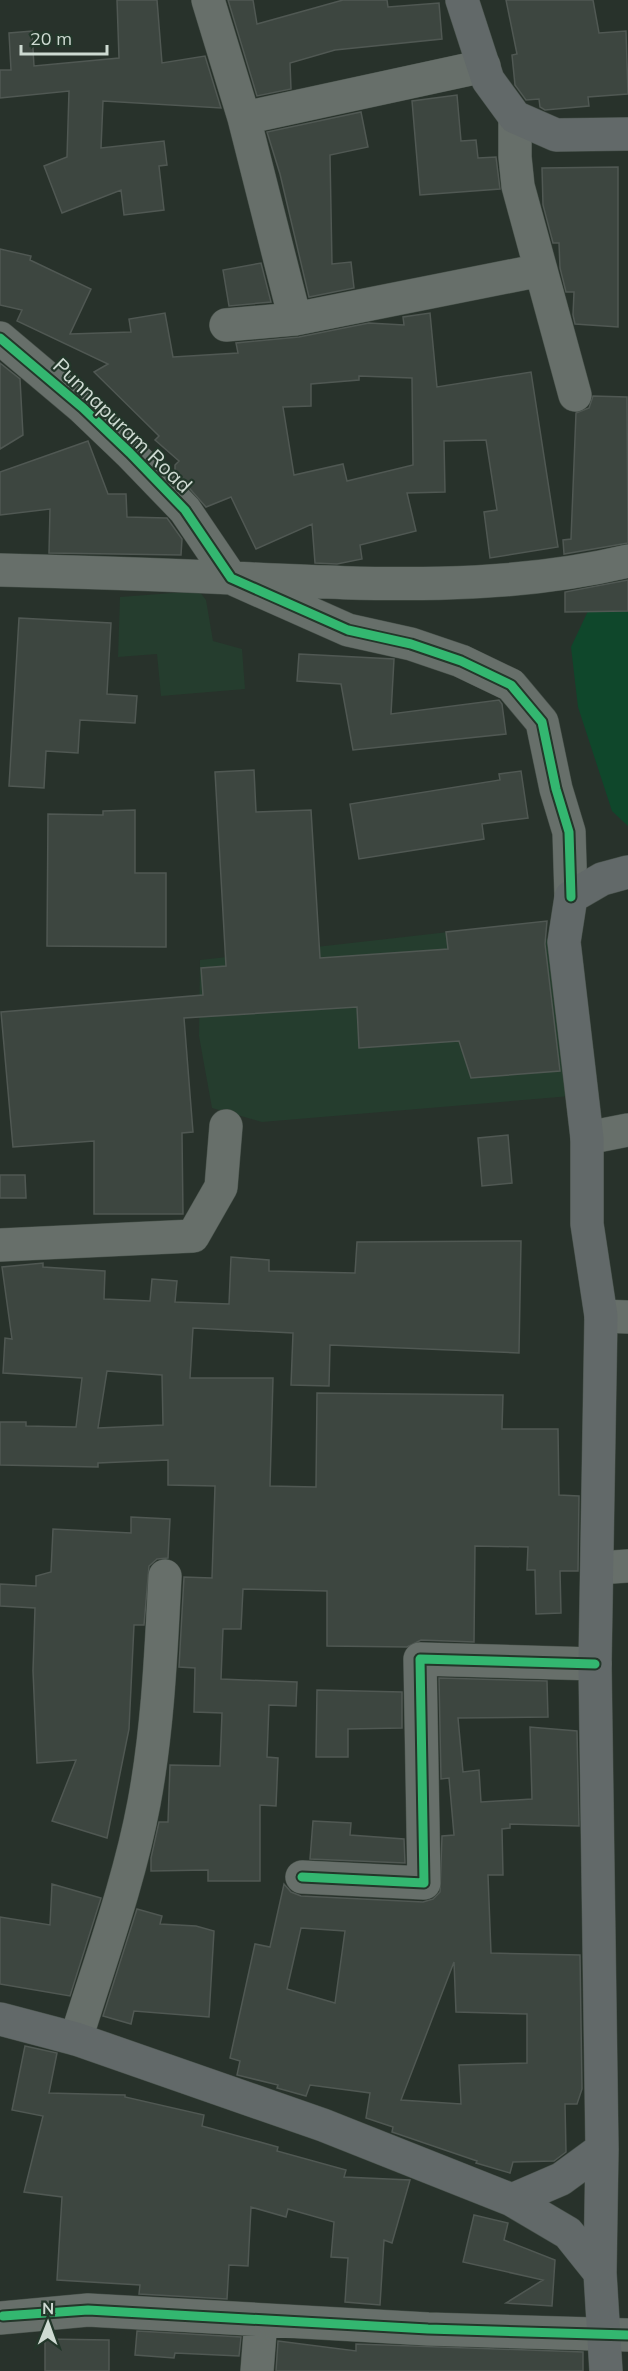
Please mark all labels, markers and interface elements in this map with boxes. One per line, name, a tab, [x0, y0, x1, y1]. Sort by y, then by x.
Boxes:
scale bar	[21, 18, 106, 56]
text: 20 m	[30, 27, 72, 50]
street label: Punnapuram Road	[48, 352, 198, 498]
north arrow	[18, 2293, 78, 2353]
text: N	[42, 2298, 54, 2318]

